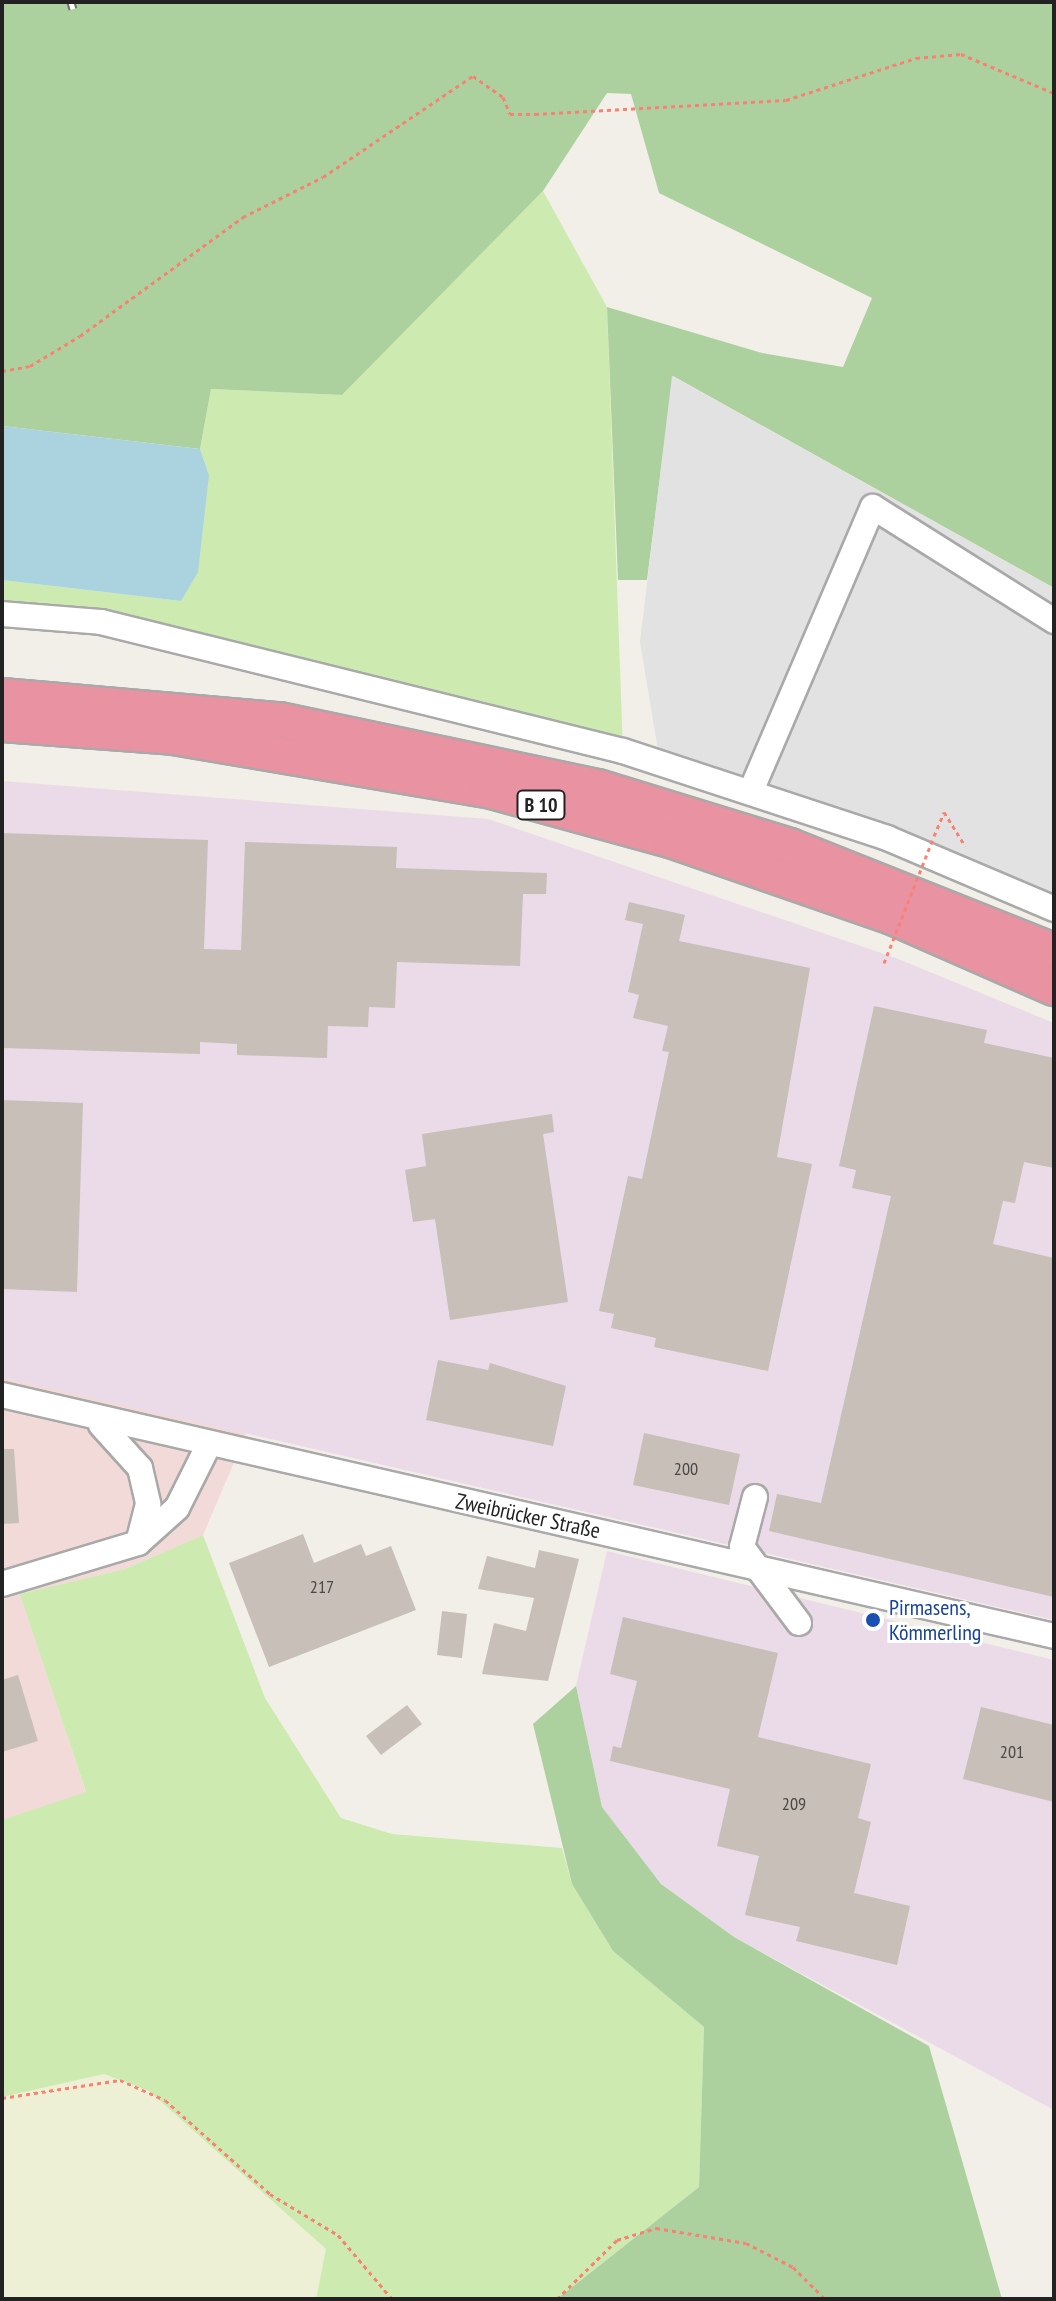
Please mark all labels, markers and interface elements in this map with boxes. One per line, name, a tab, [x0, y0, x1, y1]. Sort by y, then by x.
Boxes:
road number: B 10	[515, 789, 567, 821]
house number: 200	[674, 1458, 698, 1480]
street label: Zweibrücker Straße	[453, 1488, 603, 1544]
house number: 217	[310, 1576, 334, 1598]
place label: Pirmasens, Kömmerling	[889, 1594, 981, 1646]
marker: Pirmasens, Kömmerling	[864, 1611, 882, 1629]
house number: 201	[1000, 1741, 1024, 1763]
house number: 209	[782, 1793, 806, 1815]

